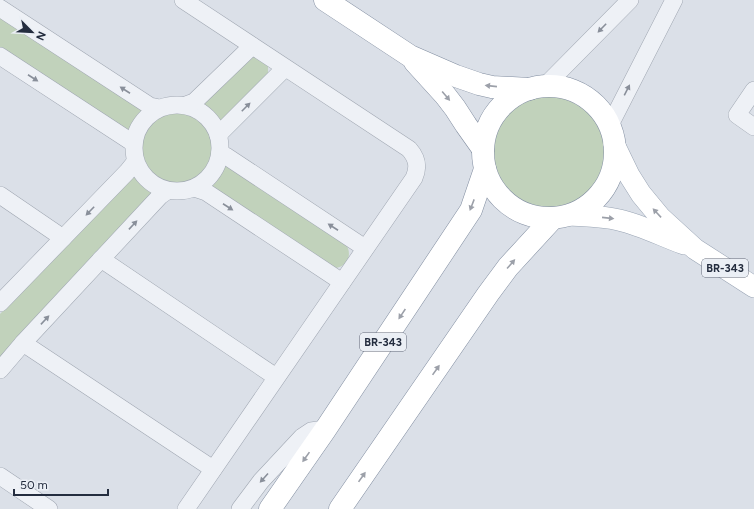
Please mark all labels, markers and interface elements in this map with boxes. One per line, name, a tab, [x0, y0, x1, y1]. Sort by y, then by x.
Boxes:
north arrow	[12, 12, 52, 52]
one-way arrow	[597, 23, 607, 33]
text: N	[33, 29, 48, 42]
one-way arrow	[27, 74, 39, 81]
one-way arrow	[485, 83, 497, 89]
one-way arrow	[624, 84, 631, 96]
one-way arrow	[119, 86, 131, 93]
one-way arrow	[441, 91, 450, 101]
one-way arrow	[241, 102, 251, 112]
one-way arrow	[469, 200, 475, 212]
one-way arrow	[223, 203, 233, 211]
one-way arrow	[85, 206, 95, 216]
one-way arrow	[652, 208, 662, 218]
one-way arrow	[602, 215, 614, 221]
one-way arrow	[129, 220, 138, 230]
one-way arrow	[327, 223, 339, 230]
one-way arrow	[507, 259, 516, 269]
road number: BR-343	[702, 259, 748, 277]
one-way arrow	[398, 309, 406, 320]
one-way arrow	[40, 315, 50, 325]
road number: BR-343	[360, 333, 406, 351]
one-way arrow	[432, 365, 440, 375]
one-way arrow	[302, 452, 310, 463]
scale bar	[14, 471, 108, 497]
one-way arrow	[358, 472, 366, 482]
one-way arrow	[260, 474, 269, 483]
text: 50 m	[20, 478, 48, 492]

